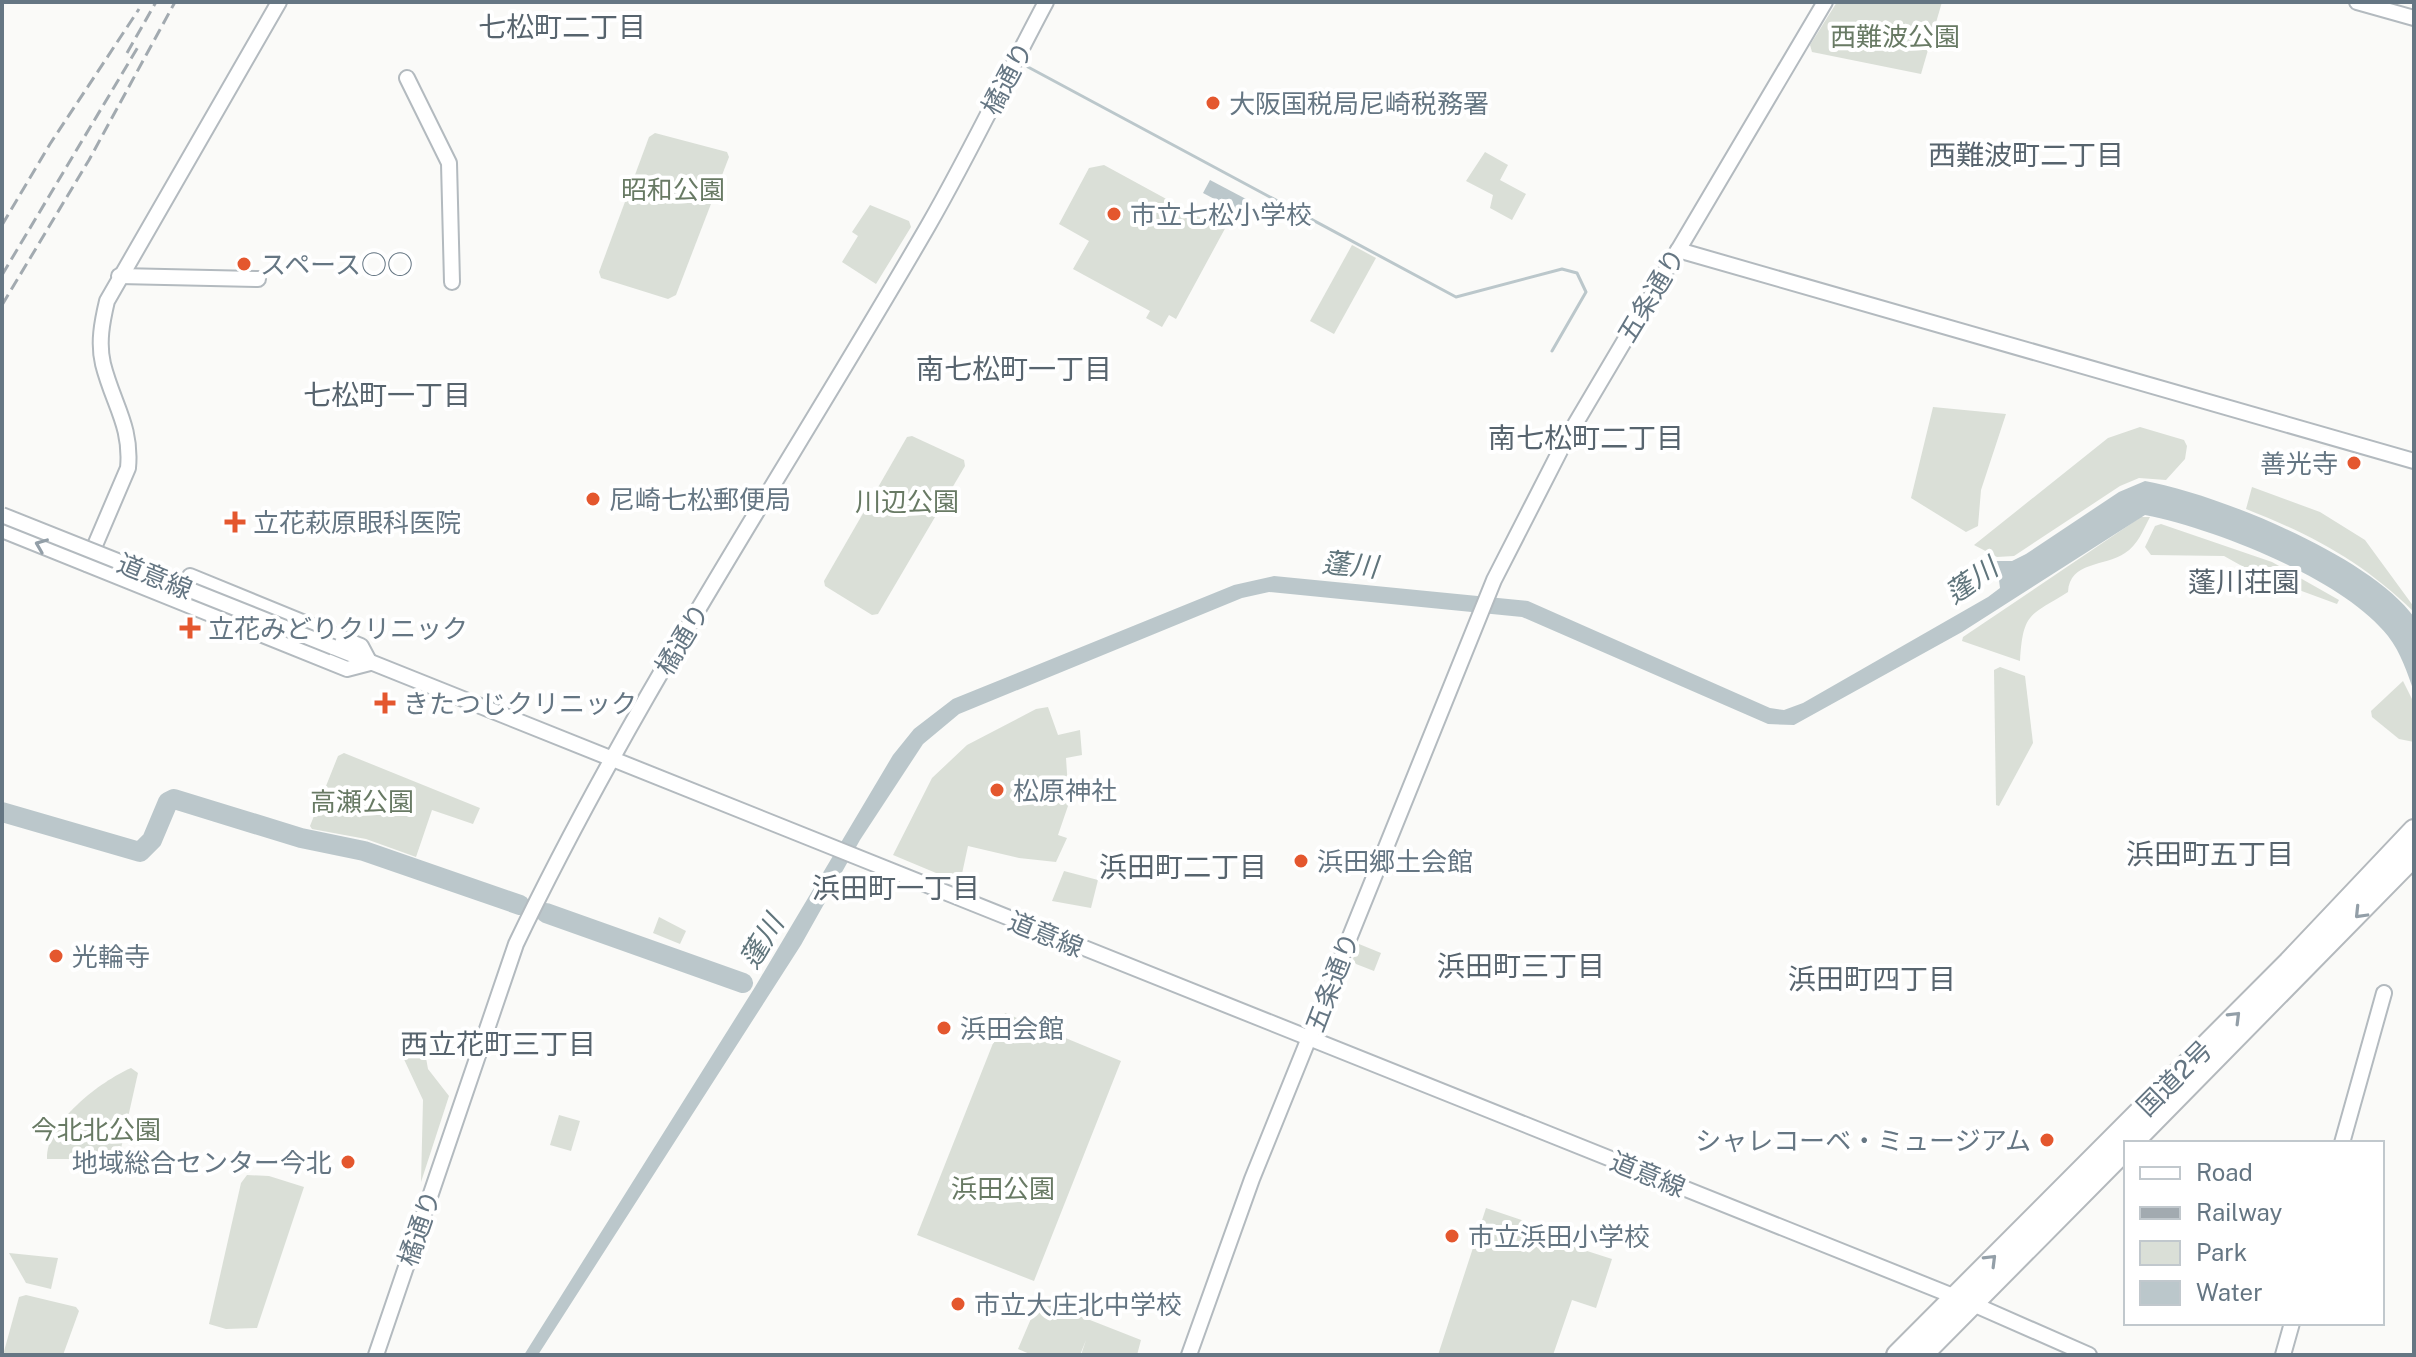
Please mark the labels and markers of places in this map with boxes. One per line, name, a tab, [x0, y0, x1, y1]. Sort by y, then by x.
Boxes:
place label: 大阪国税局尼崎税務署	[1229, 88, 1489, 119]
marker: 大阪国税局尼崎税務署	[1204, 94, 1222, 112]
place label: 市立七松小学校	[1130, 199, 1312, 230]
marker: 市立七松小学校	[1105, 205, 1123, 223]
place label: スペース○○	[260, 249, 413, 280]
marker: スペース○○	[235, 255, 253, 273]
place label: 善光寺	[2260, 448, 2338, 479]
marker: 善光寺	[2345, 454, 2363, 472]
place label: 尼崎七松郵便局	[609, 484, 791, 515]
marker: 尼崎七松郵便局	[584, 490, 602, 508]
place label: 立花萩原眼科医院	[253, 507, 461, 538]
marker: 立花萩原眼科医院	[224, 511, 246, 533]
place label: 立花みどりクリニック	[208, 613, 468, 644]
marker: 立花みどりクリニック	[179, 617, 201, 639]
place label: きたつじクリニック	[403, 688, 637, 719]
marker: きたつじクリニック	[374, 692, 396, 714]
place label: 松原神社	[1013, 775, 1117, 806]
marker: 松原神社	[988, 781, 1006, 799]
place label: 浜田郷土会館	[1317, 846, 1473, 877]
marker: 浜田郷土会館	[1292, 852, 1310, 870]
place label: 光輪寺	[72, 941, 150, 972]
marker: 光輪寺	[47, 947, 65, 965]
place label: 浜田会館	[960, 1013, 1064, 1044]
marker: 浜田会館	[935, 1019, 953, 1037]
place label: シャレコーベ・ミュージアム	[1695, 1125, 2031, 1156]
marker: シャレコーベ・ミュージアム	[2038, 1131, 2056, 1149]
place label: 地域総合センター今北	[72, 1147, 332, 1178]
marker: 地域総合センター今北	[339, 1153, 357, 1171]
place label: 市立浜田小学校	[1468, 1221, 1650, 1252]
marker: 市立浜田小学校	[1443, 1227, 1461, 1245]
place label: 市立大庄北中学校	[974, 1289, 1182, 1320]
marker: 市立大庄北中学校	[949, 1295, 967, 1313]

